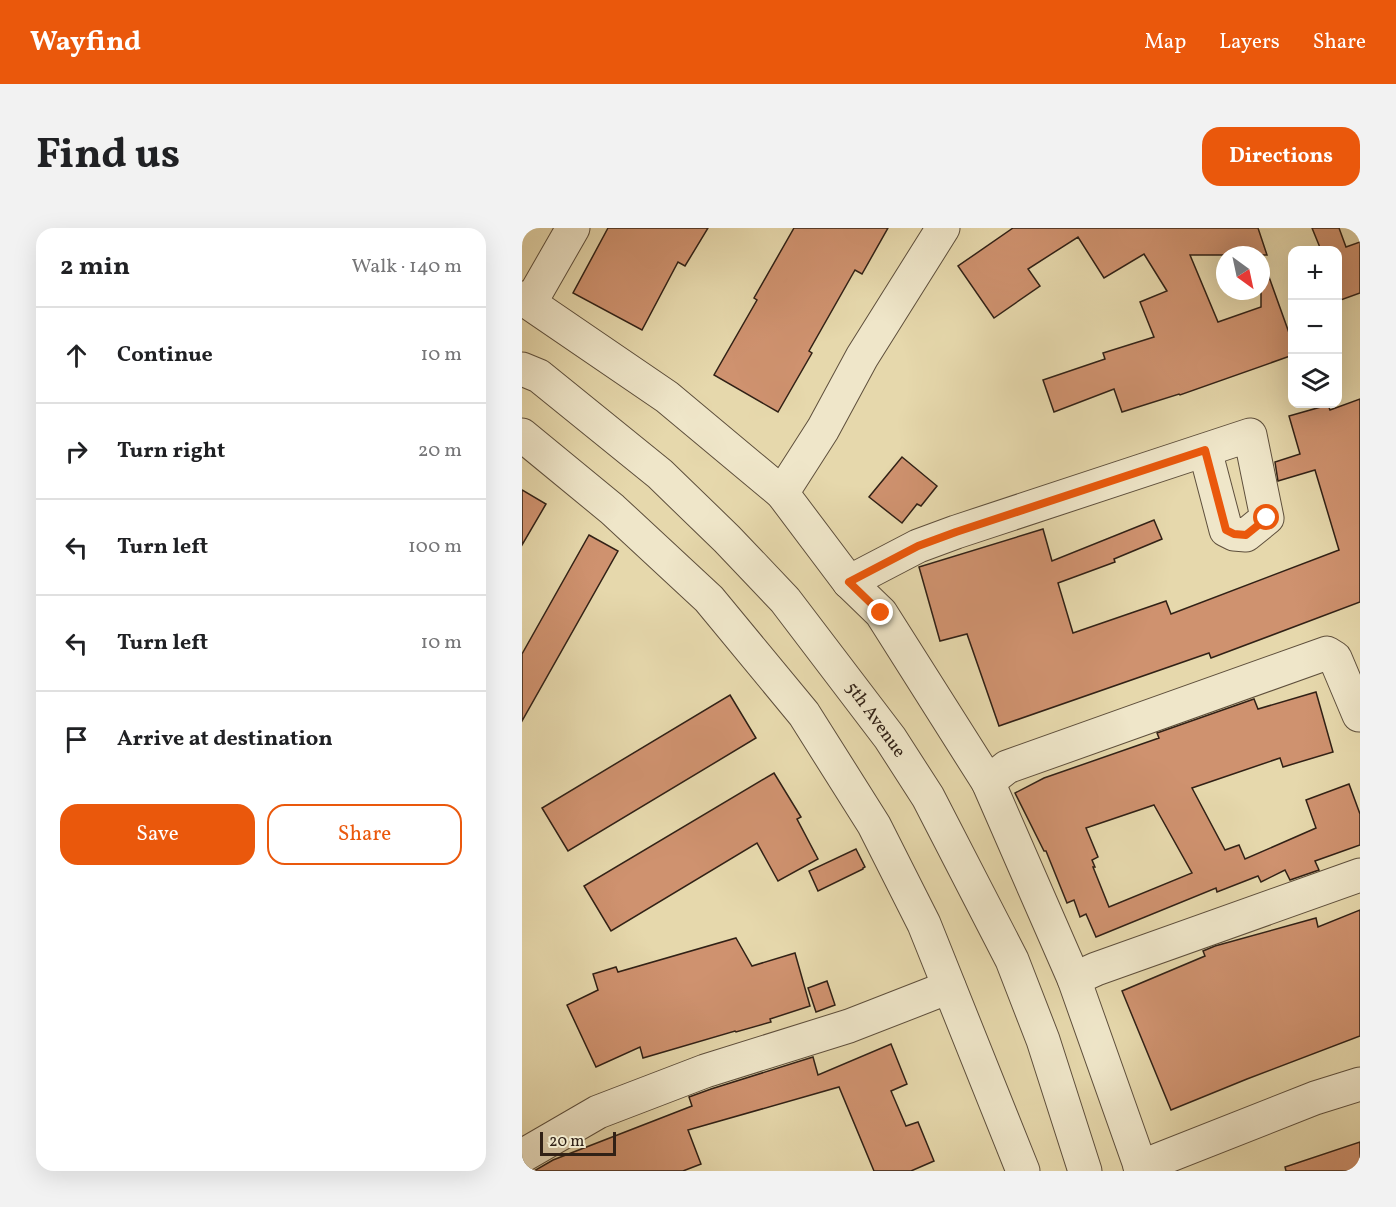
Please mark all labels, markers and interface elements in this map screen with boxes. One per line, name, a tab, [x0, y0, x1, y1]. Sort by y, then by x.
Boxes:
text: Wayfind	[30, 23, 141, 62]
text: Map	[1144, 28, 1186, 57]
text: Layers	[1219, 28, 1280, 57]
text: Share	[1313, 28, 1366, 57]
text: Find us	[36, 127, 180, 186]
button: Directions	[1202, 127, 1360, 186]
north arrow	[1216, 246, 1270, 300]
map controls	[1288, 246, 1342, 408]
button: +	[1288, 246, 1342, 300]
text: 2 min	[60, 249, 130, 285]
text: Walk · 140 m	[352, 253, 462, 281]
button: −	[1288, 300, 1342, 354]
icon: ahead	[60, 339, 93, 372]
text: Continue	[117, 340, 213, 371]
text: 10 m	[421, 341, 462, 369]
button: layers	[1288, 354, 1342, 408]
icon: right	[60, 435, 93, 468]
text: Turn right	[117, 436, 225, 467]
text: 20 m	[418, 437, 462, 465]
route start	[1253, 504, 1279, 530]
icon: left	[60, 531, 93, 564]
text: Turn left	[117, 532, 208, 563]
text: 100 m	[408, 533, 462, 561]
route end	[867, 599, 893, 625]
icon: left	[60, 627, 93, 660]
text: Turn left	[117, 628, 208, 659]
text: 10 m	[421, 629, 462, 657]
street label: 5th Avenue	[839, 677, 911, 763]
icon: arrive	[60, 723, 93, 756]
text: Arrive at destination	[117, 724, 333, 755]
button: Save	[60, 804, 255, 865]
button: Share	[267, 804, 462, 865]
scale bar	[540, 1129, 616, 1156]
text: 20 m	[549, 1131, 584, 1153]

